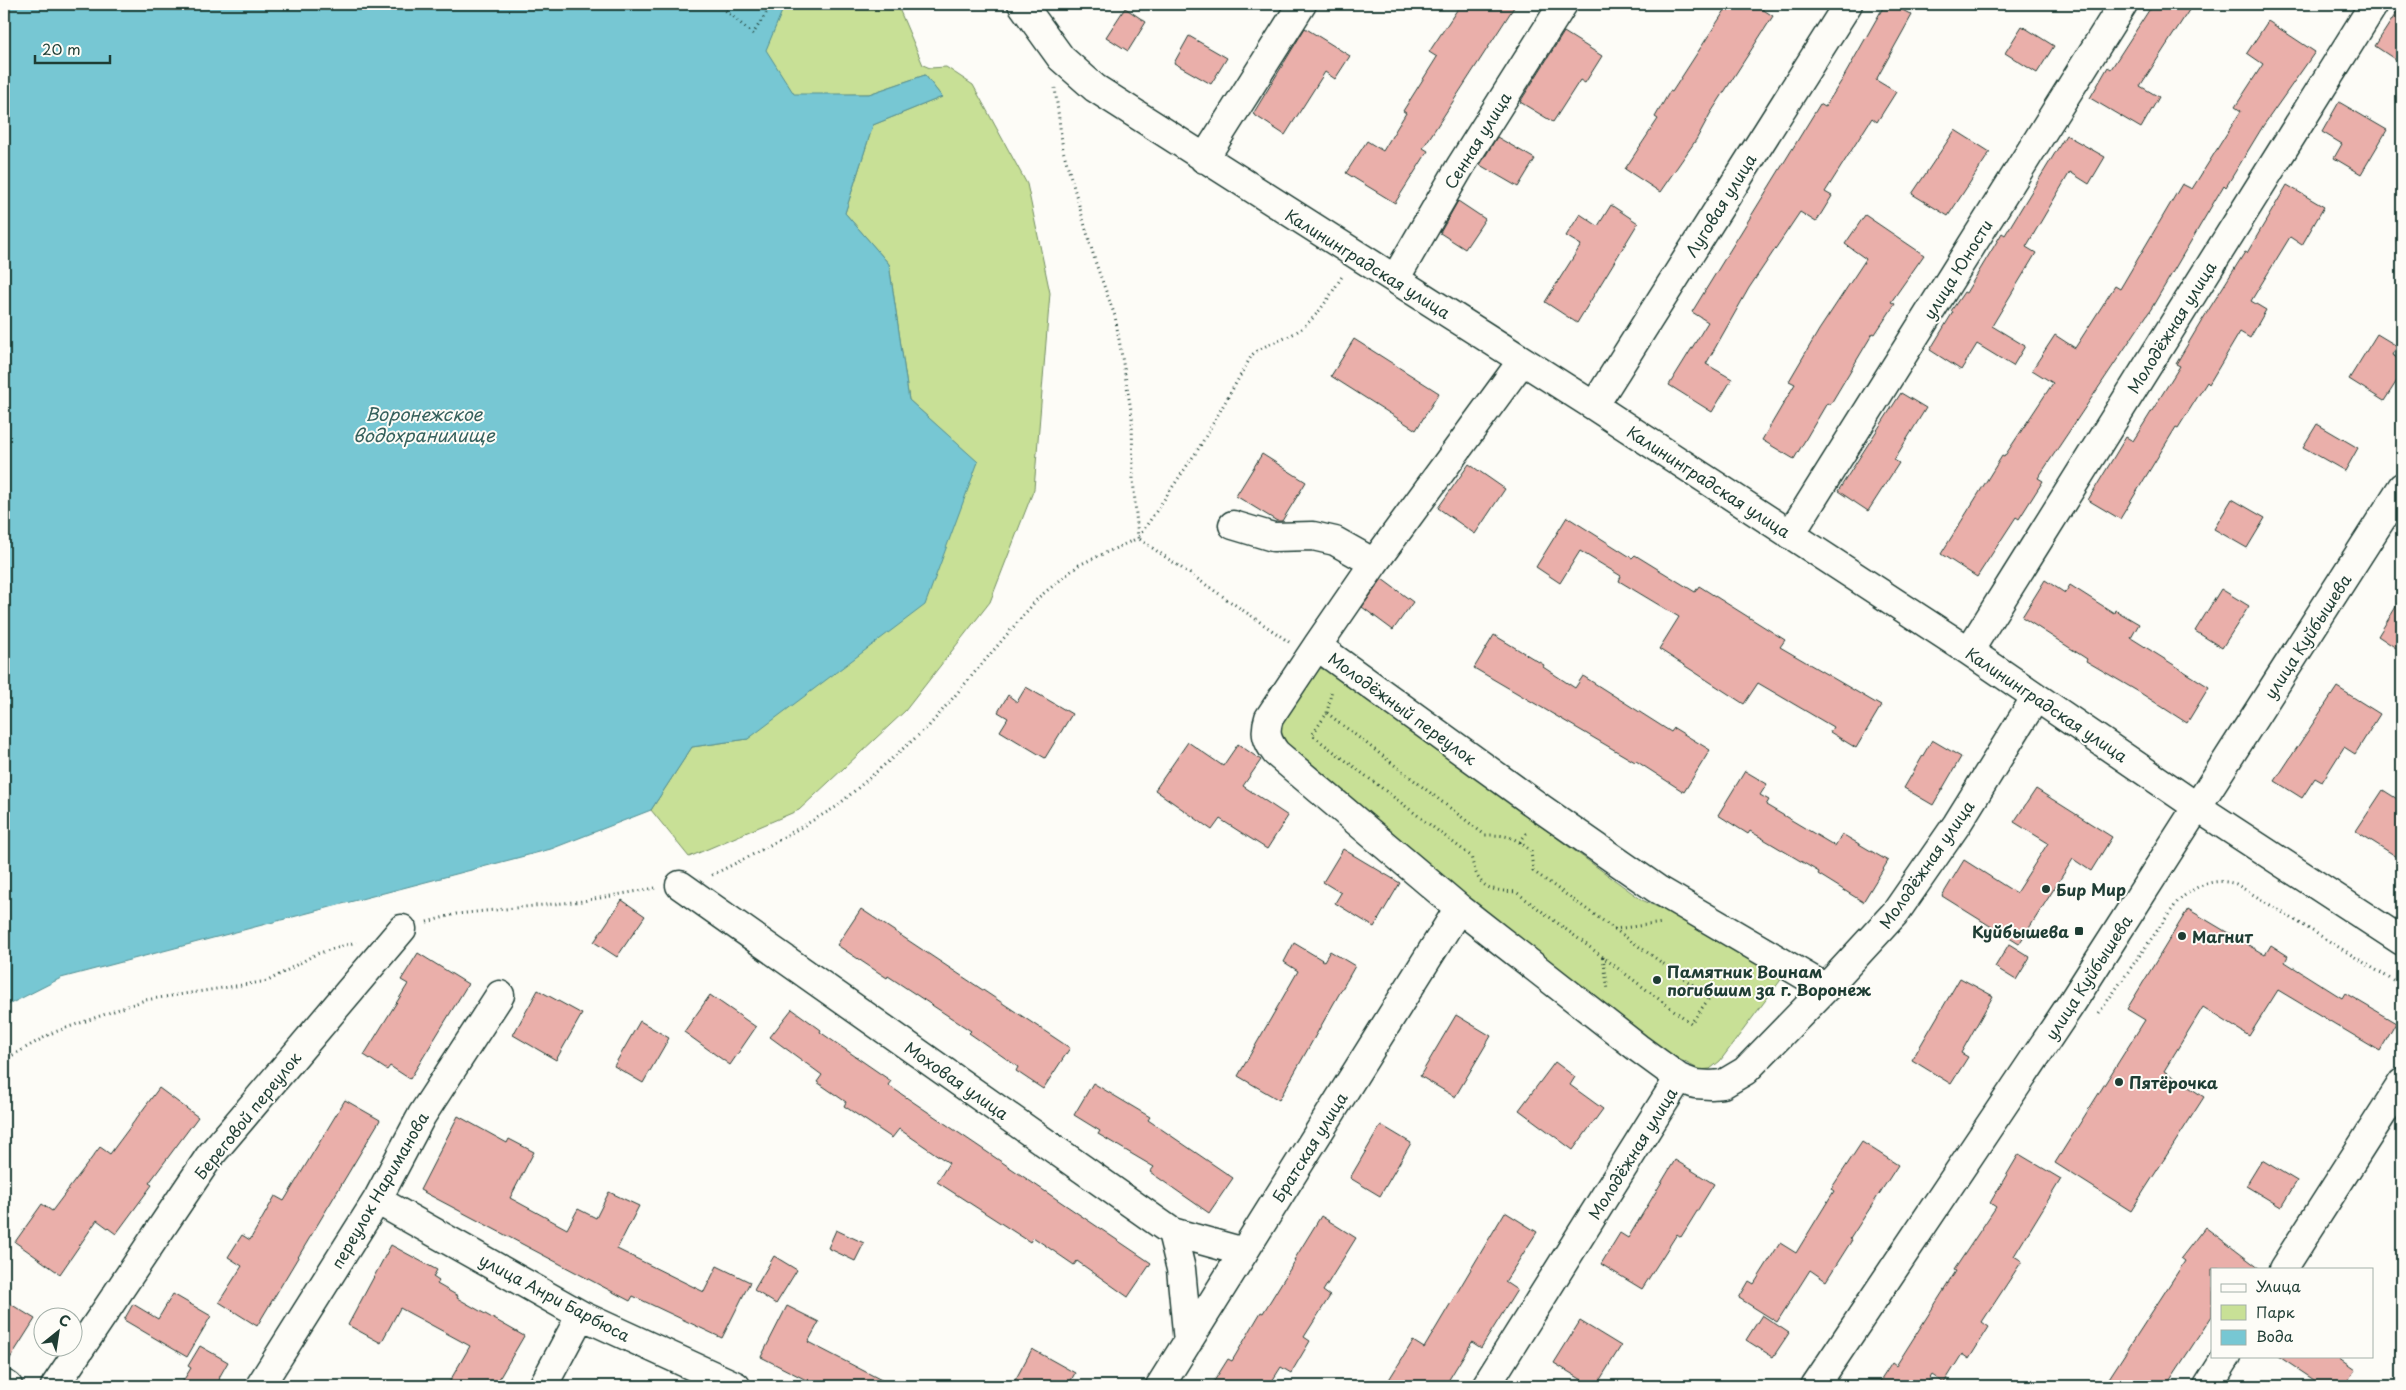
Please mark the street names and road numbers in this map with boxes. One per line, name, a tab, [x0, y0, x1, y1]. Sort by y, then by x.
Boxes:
street label: Сенная улица	[1438, 87, 1516, 193]
street label: Луговая улица	[1679, 149, 1761, 261]
street label: Калининградская улица	[1281, 202, 1455, 324]
street label: улица Юности	[1917, 214, 1997, 324]
street label: Молодёжная улица	[2121, 256, 2221, 398]
street label: Калининградская улица	[1622, 419, 1796, 543]
street label: улица Куйбышева	[2258, 569, 2357, 703]
street label: Калининградская улица	[1961, 641, 2133, 767]
street label: Молодёжный переулок	[1324, 646, 1483, 770]
street label: Молодёжная улица	[1873, 795, 1979, 933]
street label: улица Куйбышева	[2039, 910, 2138, 1044]
street label: Моховая улица	[900, 1035, 1014, 1125]
street label: Береговой переулок	[188, 1046, 306, 1184]
street label: Молодёжная улица	[1582, 1082, 1682, 1224]
street label: Братская улица	[1265, 1087, 1353, 1207]
street label: переулок Нариманова	[324, 1107, 434, 1273]
street label: улица Анри Барбюса	[475, 1247, 635, 1347]

